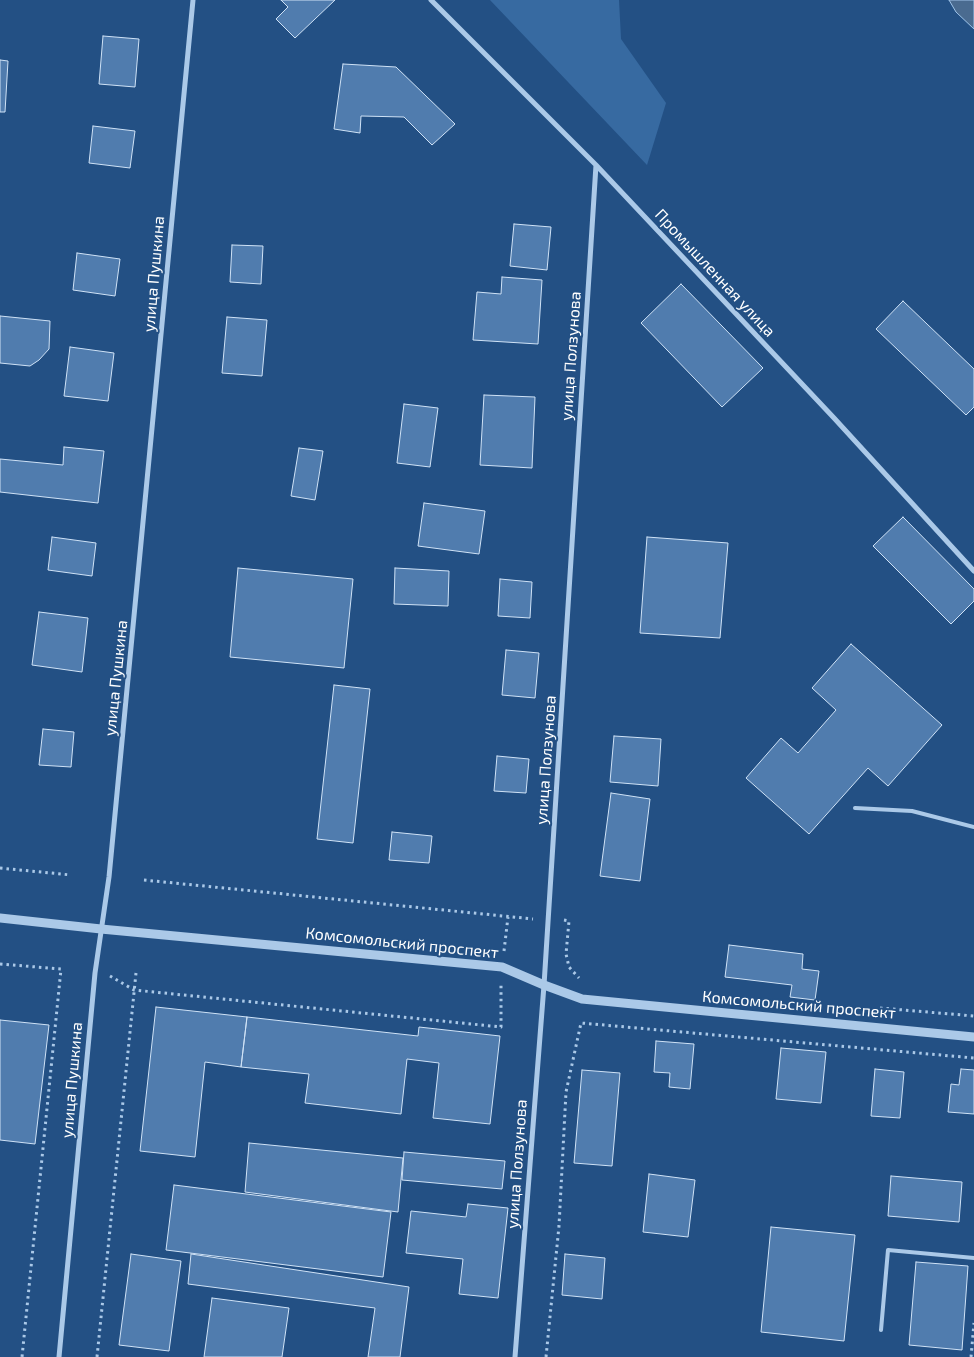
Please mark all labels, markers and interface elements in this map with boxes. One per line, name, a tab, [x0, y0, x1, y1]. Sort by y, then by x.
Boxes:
street label: Промышленная улица	[651, 205, 779, 341]
street label: улица Пушкина	[139, 215, 169, 333]
street label: улица Ползунова	[557, 291, 585, 421]
street label: улица Пушкина	[100, 619, 132, 737]
street label: улица Ползунова	[532, 695, 560, 825]
street label: Комсомольский проспект	[304, 923, 500, 963]
street label: Комсомольский проспект	[701, 987, 897, 1023]
street label: улица Пушкина	[57, 1021, 87, 1139]
street label: улица Ползунова	[503, 1099, 531, 1229]

